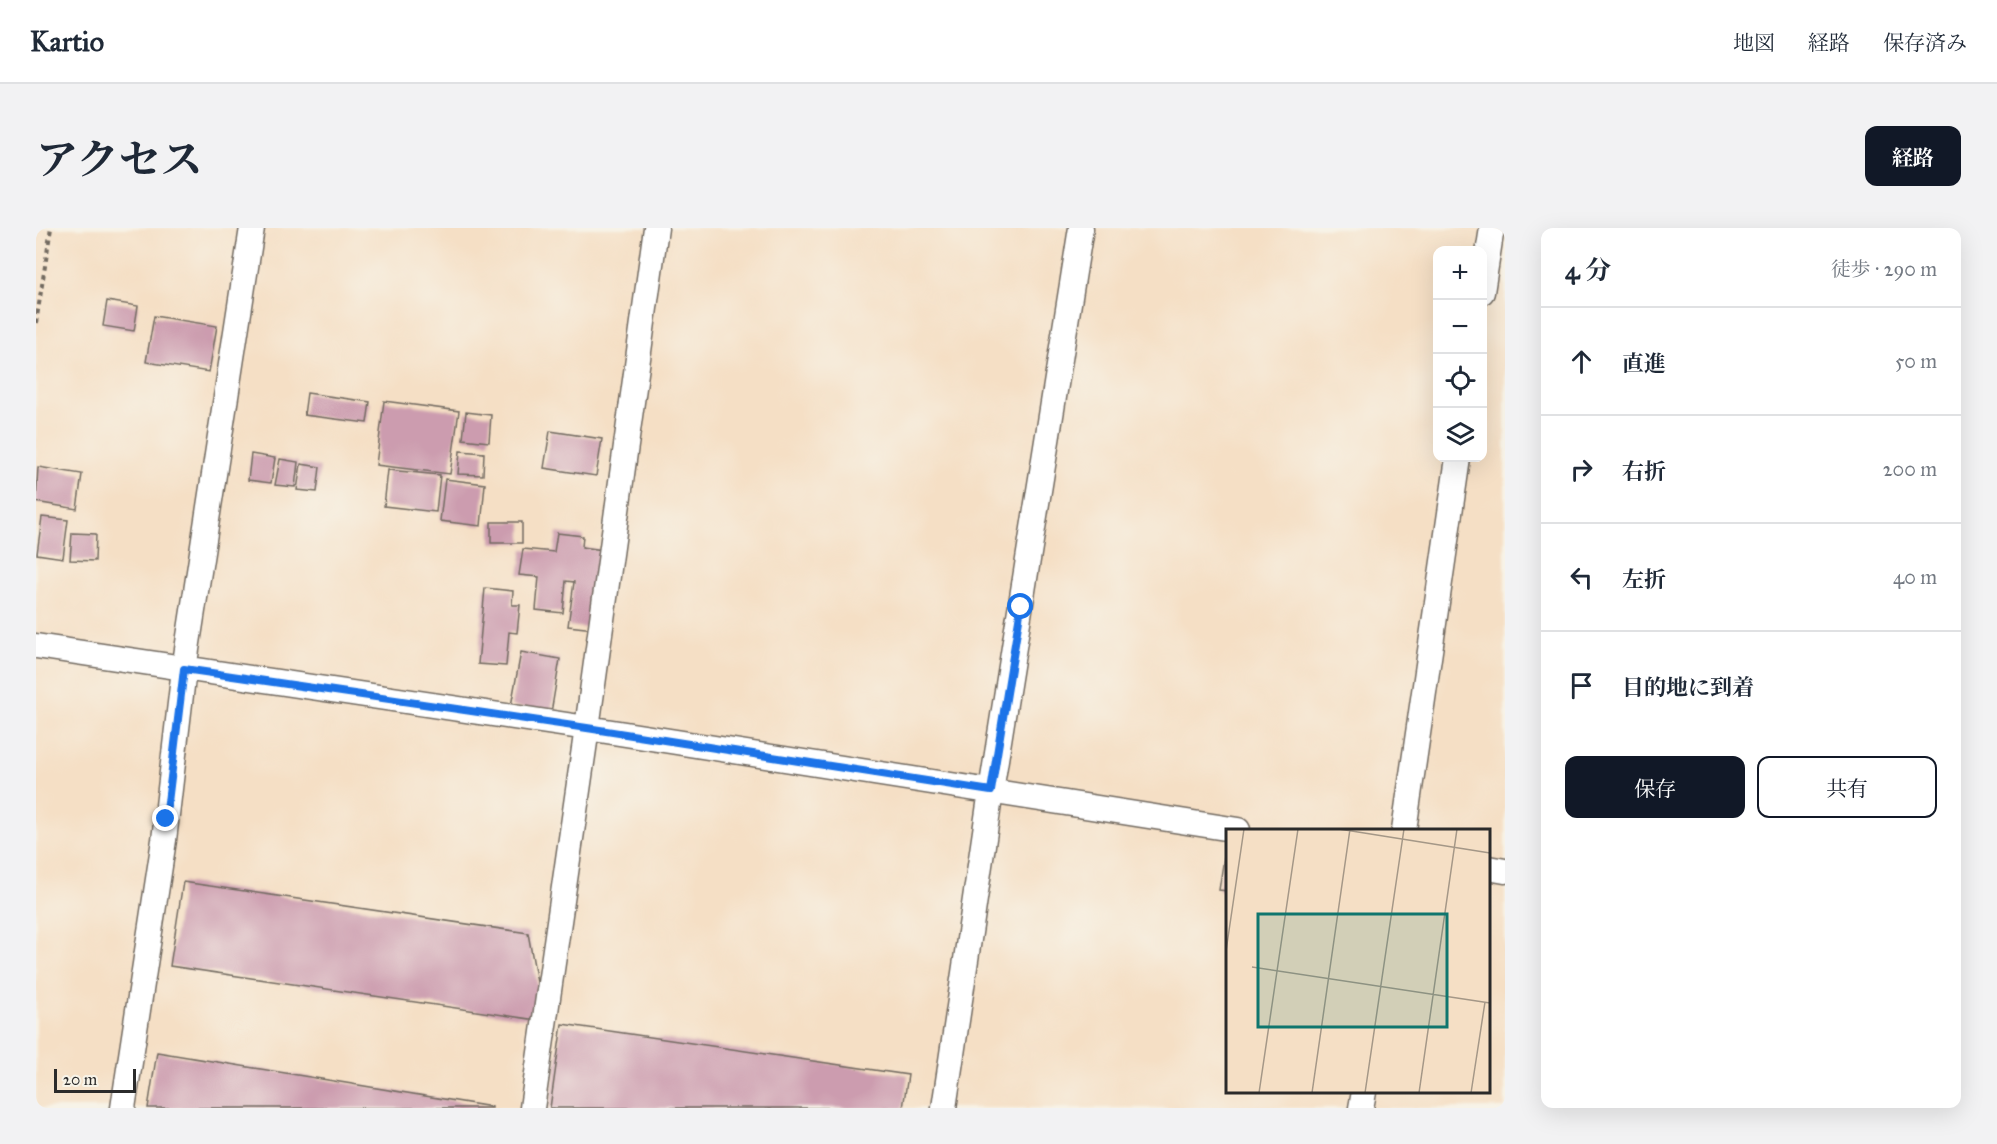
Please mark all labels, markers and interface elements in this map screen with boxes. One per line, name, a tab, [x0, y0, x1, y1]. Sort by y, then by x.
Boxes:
text: Kartio	[30, 24, 104, 59]
text: 地図	[1733, 30, 1775, 56]
text: 経路	[1808, 30, 1850, 56]
text: 保存済み	[1883, 30, 1967, 56]
button: 経路	[1865, 126, 1961, 186]
text: アクセス	[36, 134, 203, 186]
map controls	[1433, 246, 1487, 462]
button: +	[1433, 246, 1487, 300]
text: 4 分	[1565, 254, 1611, 286]
text: 徒歩 · 290 m	[1831, 257, 1937, 281]
button: −	[1433, 300, 1487, 354]
icon: ahead	[1565, 345, 1598, 378]
text: 50 m	[1895, 349, 1937, 373]
text: 直進	[1622, 350, 1666, 377]
button: locate	[1433, 354, 1487, 408]
button: layers	[1433, 408, 1487, 462]
icon: right	[1565, 453, 1598, 486]
text: 200 m	[1883, 457, 1937, 481]
text: 右折	[1622, 458, 1666, 485]
icon: left	[1565, 561, 1598, 594]
text: 40 m	[1893, 565, 1937, 589]
text: 左折	[1622, 566, 1666, 593]
route start	[1007, 593, 1033, 619]
icon: arrive	[1565, 669, 1598, 702]
text: 目的地に到着	[1622, 674, 1754, 701]
button: 保存	[1565, 756, 1745, 818]
button: 共有	[1757, 756, 1937, 818]
route end	[152, 805, 178, 831]
inset map	[1226, 829, 1490, 1093]
scale bar	[54, 1066, 136, 1094]
text: 20 m	[63, 1070, 97, 1089]

